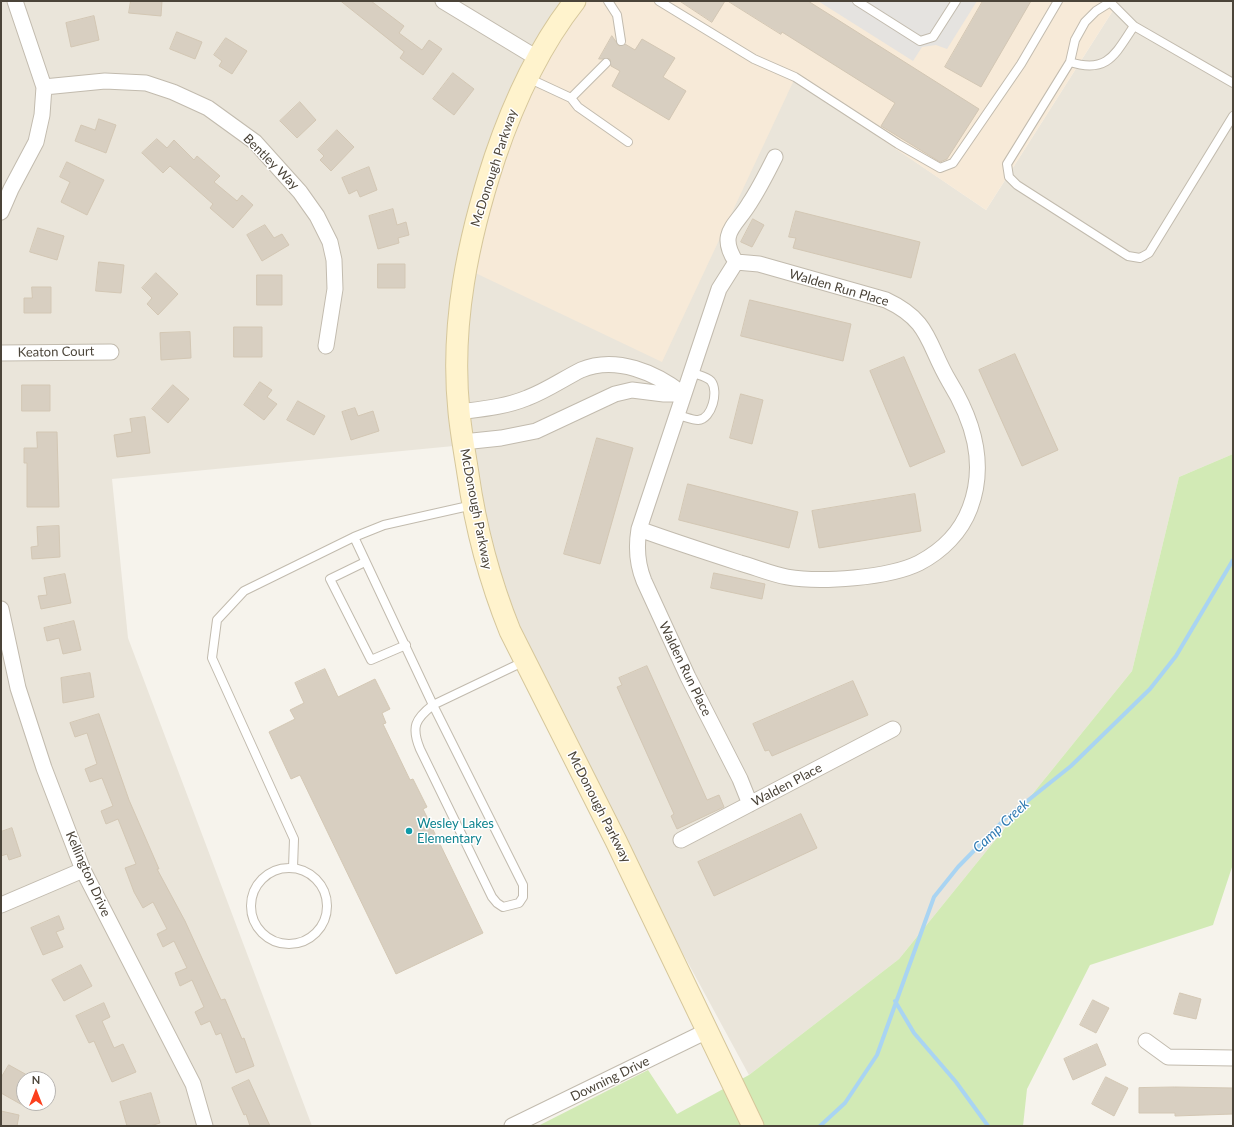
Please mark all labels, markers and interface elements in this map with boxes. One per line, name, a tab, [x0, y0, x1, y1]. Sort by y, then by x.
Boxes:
street label: McDonough Parkway	[468, 107, 520, 229]
street label: Bentley Way	[240, 131, 302, 193]
street label: Walden Run Place	[787, 266, 891, 310]
street label: Keaton Court	[18, 344, 94, 360]
street label: McDonough Parkway	[457, 447, 495, 571]
street label: Walden Run Place	[655, 619, 715, 719]
street label: McDonough Parkway	[564, 749, 634, 865]
street label: Walden Place	[749, 760, 825, 810]
water label: Camp Creek	[969, 796, 1033, 856]
place label: Wesley Lakes Elementary	[417, 816, 494, 847]
marker: Wesley Lakes Elementary	[404, 826, 414, 836]
street label: Kellington Drive	[62, 829, 114, 919]
street label: Downing Drive	[568, 1053, 652, 1105]
north arrow	[16, 1071, 56, 1111]
text: N	[32, 1073, 40, 1086]

